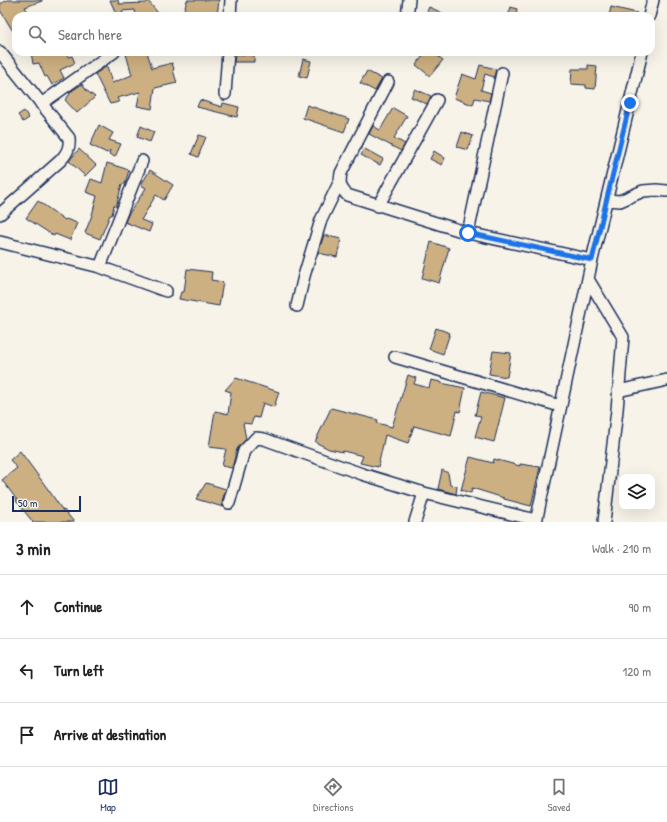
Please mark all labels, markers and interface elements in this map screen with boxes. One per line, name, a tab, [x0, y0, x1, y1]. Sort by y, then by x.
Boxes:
search box	[12, 12, 655, 56]
icon: search	[26, 23, 48, 45]
text: Search here	[58, 24, 122, 45]
route end	[621, 94, 639, 112]
route start	[459, 224, 477, 242]
map controls	[619, 474, 655, 510]
button: layers	[619, 474, 655, 510]
scale bar	[12, 494, 81, 513]
text: 50 m	[18, 496, 38, 510]
text: 3 min	[16, 537, 51, 560]
text: Walk · 210 m	[592, 539, 651, 557]
icon: ahead	[16, 596, 38, 618]
text: Continue	[54, 596, 102, 617]
text: 90 m	[629, 598, 651, 616]
icon: left	[16, 660, 38, 682]
text: Turn left	[54, 660, 104, 681]
text: 120 m	[623, 662, 651, 680]
icon: arrive	[16, 724, 38, 746]
text: Arrive at destination	[54, 724, 166, 745]
tab: Map	[97, 776, 119, 814]
tab: Directions	[313, 776, 354, 814]
tab: Saved	[548, 776, 570, 814]

